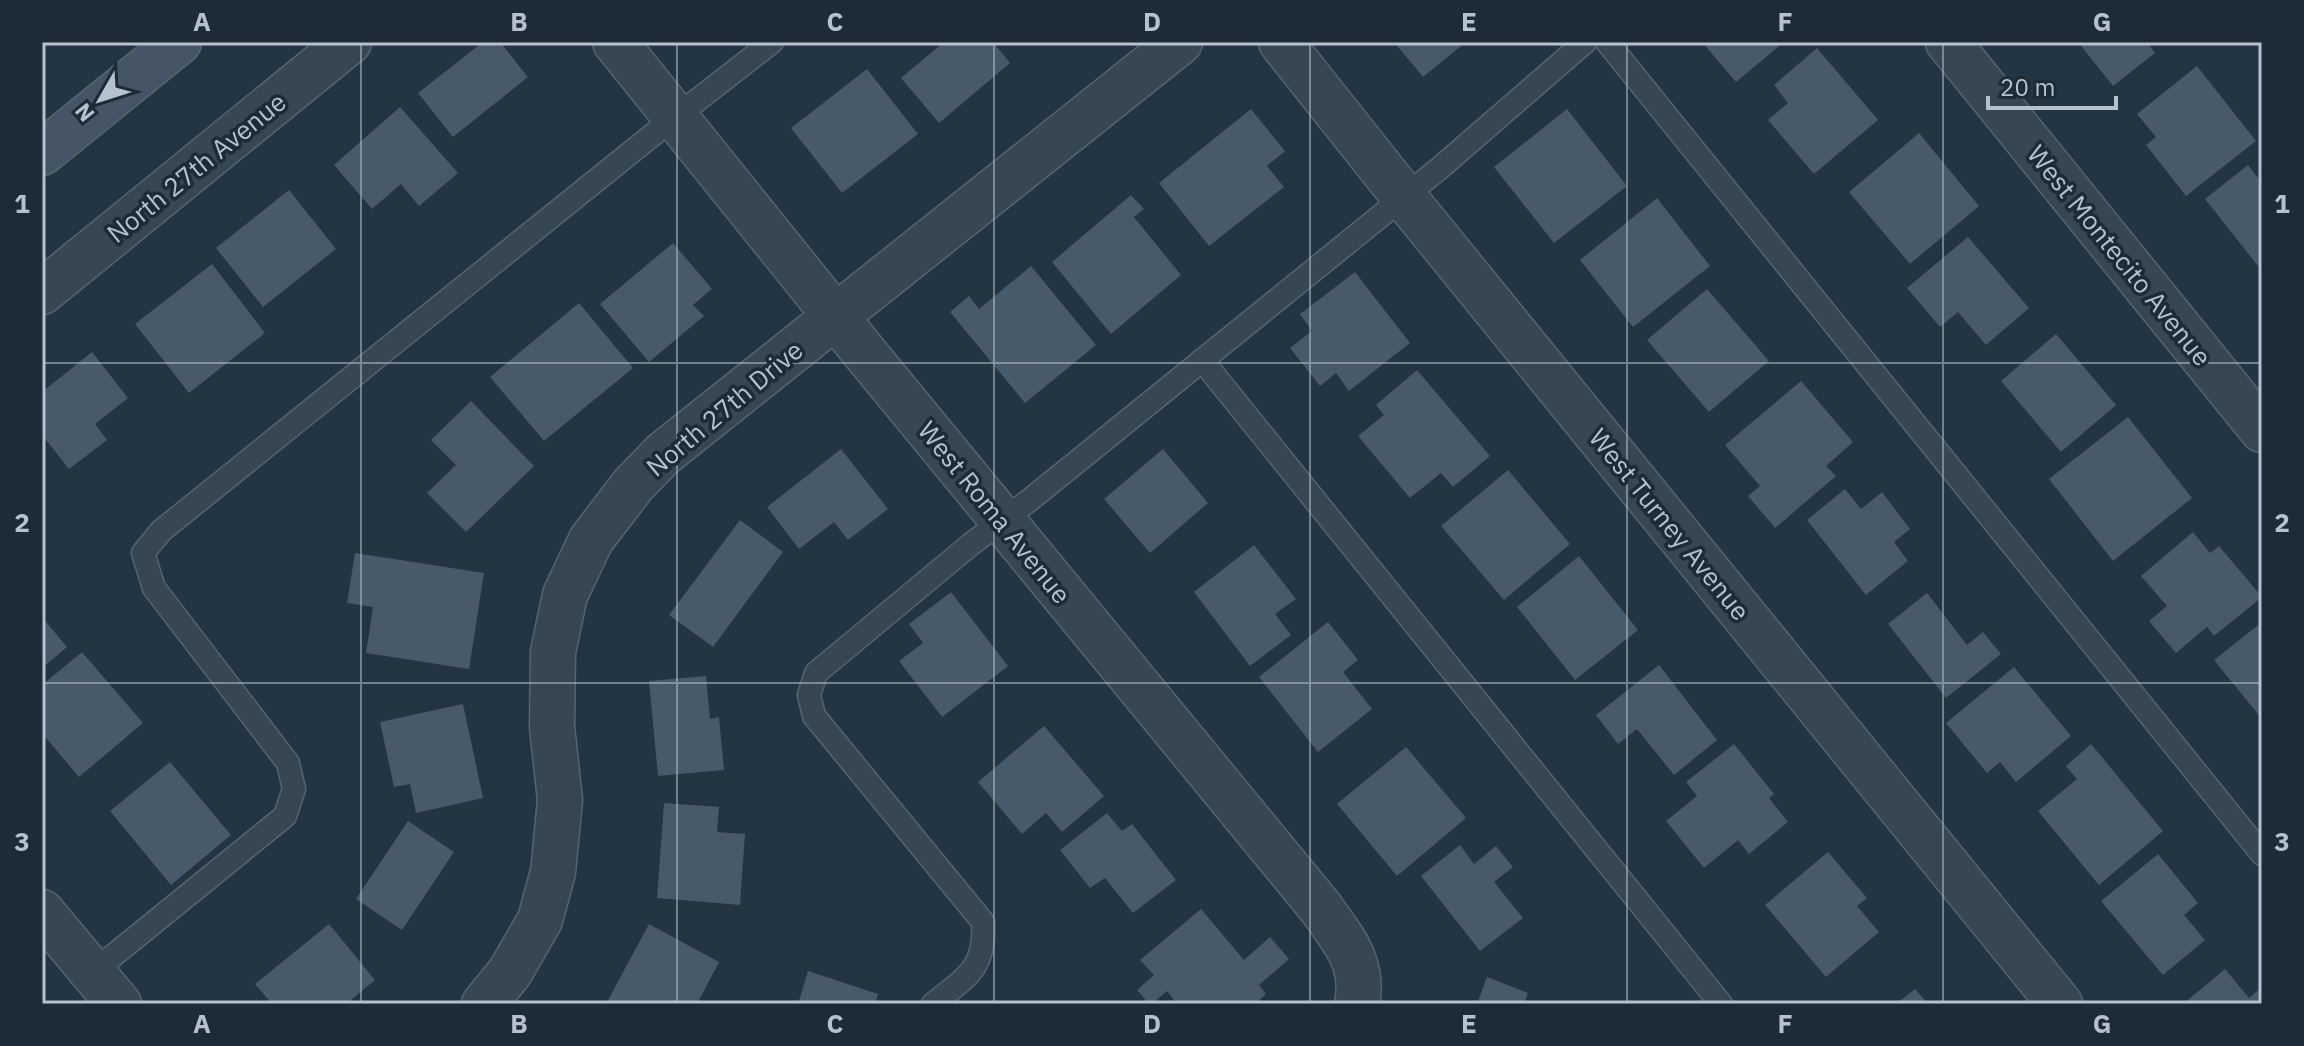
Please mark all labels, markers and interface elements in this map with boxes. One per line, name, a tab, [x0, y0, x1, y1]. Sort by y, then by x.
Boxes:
text: A	[193, 4, 211, 38]
text: B	[510, 4, 528, 38]
text: C	[827, 4, 844, 38]
text: D	[1143, 4, 1161, 38]
text: E	[1461, 4, 1477, 38]
text: F	[1777, 4, 1793, 38]
text: G	[2093, 4, 2111, 38]
north arrow	[60, 60, 140, 140]
scale bar	[1988, 60, 2116, 110]
text: 20 m	[2000, 71, 2055, 103]
street label: North 27th Avenue	[100, 84, 292, 250]
text: N	[68, 98, 100, 128]
street label: West Montecito Avenue	[2020, 138, 2220, 372]
text: 1	[14, 186, 30, 220]
text: 1	[2274, 186, 2290, 220]
street label: North 27th Drive	[639, 333, 809, 483]
street label: West Roma Avenue	[911, 414, 1079, 610]
street label: West Turney Avenue	[1582, 421, 1758, 627]
text: 2	[14, 505, 30, 539]
text: 2	[2274, 505, 2290, 539]
text: 3	[14, 824, 30, 858]
text: 3	[2274, 824, 2290, 858]
text: A	[193, 1006, 211, 1040]
text: B	[510, 1006, 528, 1040]
text: C	[827, 1006, 844, 1040]
text: D	[1143, 1006, 1161, 1040]
text: E	[1461, 1006, 1477, 1040]
text: F	[1777, 1006, 1793, 1040]
text: G	[2093, 1006, 2111, 1040]

